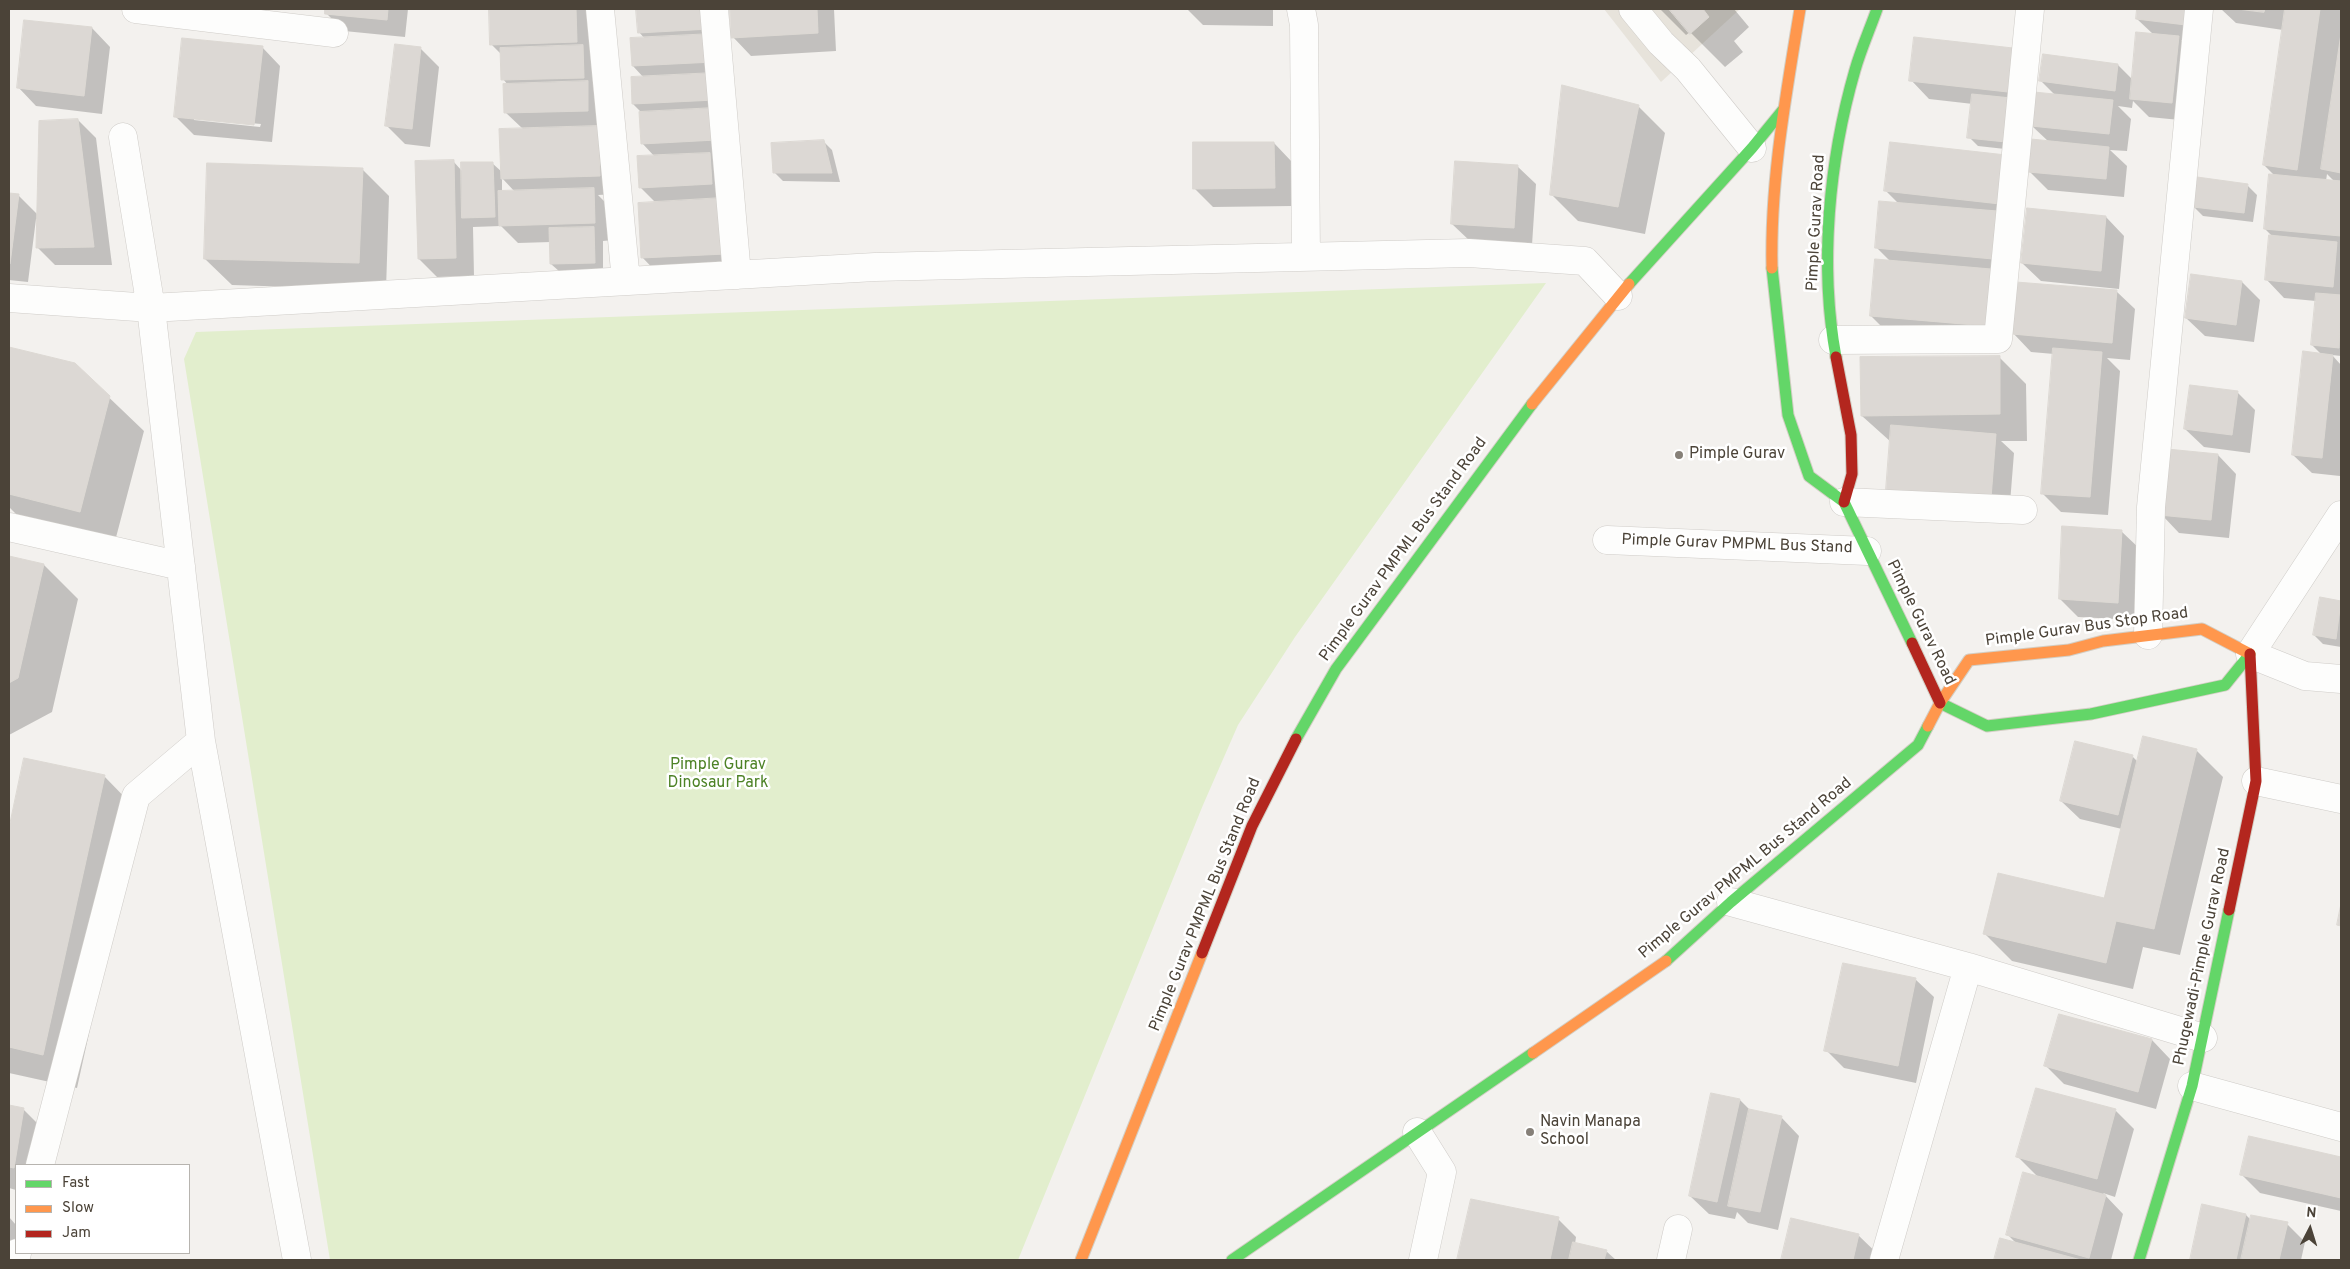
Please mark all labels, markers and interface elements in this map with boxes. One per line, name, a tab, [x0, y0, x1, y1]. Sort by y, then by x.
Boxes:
street label: Pimple Gurav Road	[1804, 154, 1830, 292]
street label: Pimple Gurav PMPML Bus Stand Road	[1316, 434, 1492, 666]
place label: Pimple Gurav	[1689, 445, 1785, 465]
marker: Pimple Gurav	[1673, 449, 1685, 461]
street label: Pimple Gurav PMPML Bus Stand	[1621, 531, 1853, 559]
street label: Pimple Gurav Road	[1881, 557, 1959, 689]
street label: Pimple Gurav Bus Stop Road	[1984, 604, 2190, 652]
park label: Pimple Gurav Dinosaur Park	[668, 756, 768, 794]
street label: Pimple Gurav PMPML Bus Stand Road	[1636, 774, 1856, 964]
street label: Pimple Gurav PMPML Bus Stand Road	[1146, 775, 1266, 1035]
street label: Phugewadi-Pimple Gurav Road	[2171, 847, 2235, 1067]
place label: Navin Manapa School	[1540, 1113, 1641, 1151]
marker: Navin Manapa School	[1524, 1126, 1536, 1138]
legend	[15, 1164, 190, 1254]
text: Fast	[62, 1174, 90, 1193]
text: Slow	[62, 1199, 94, 1218]
north arrow	[2285, 1204, 2335, 1254]
text: N	[2306, 1205, 2317, 1222]
text: Jam	[62, 1224, 91, 1243]

